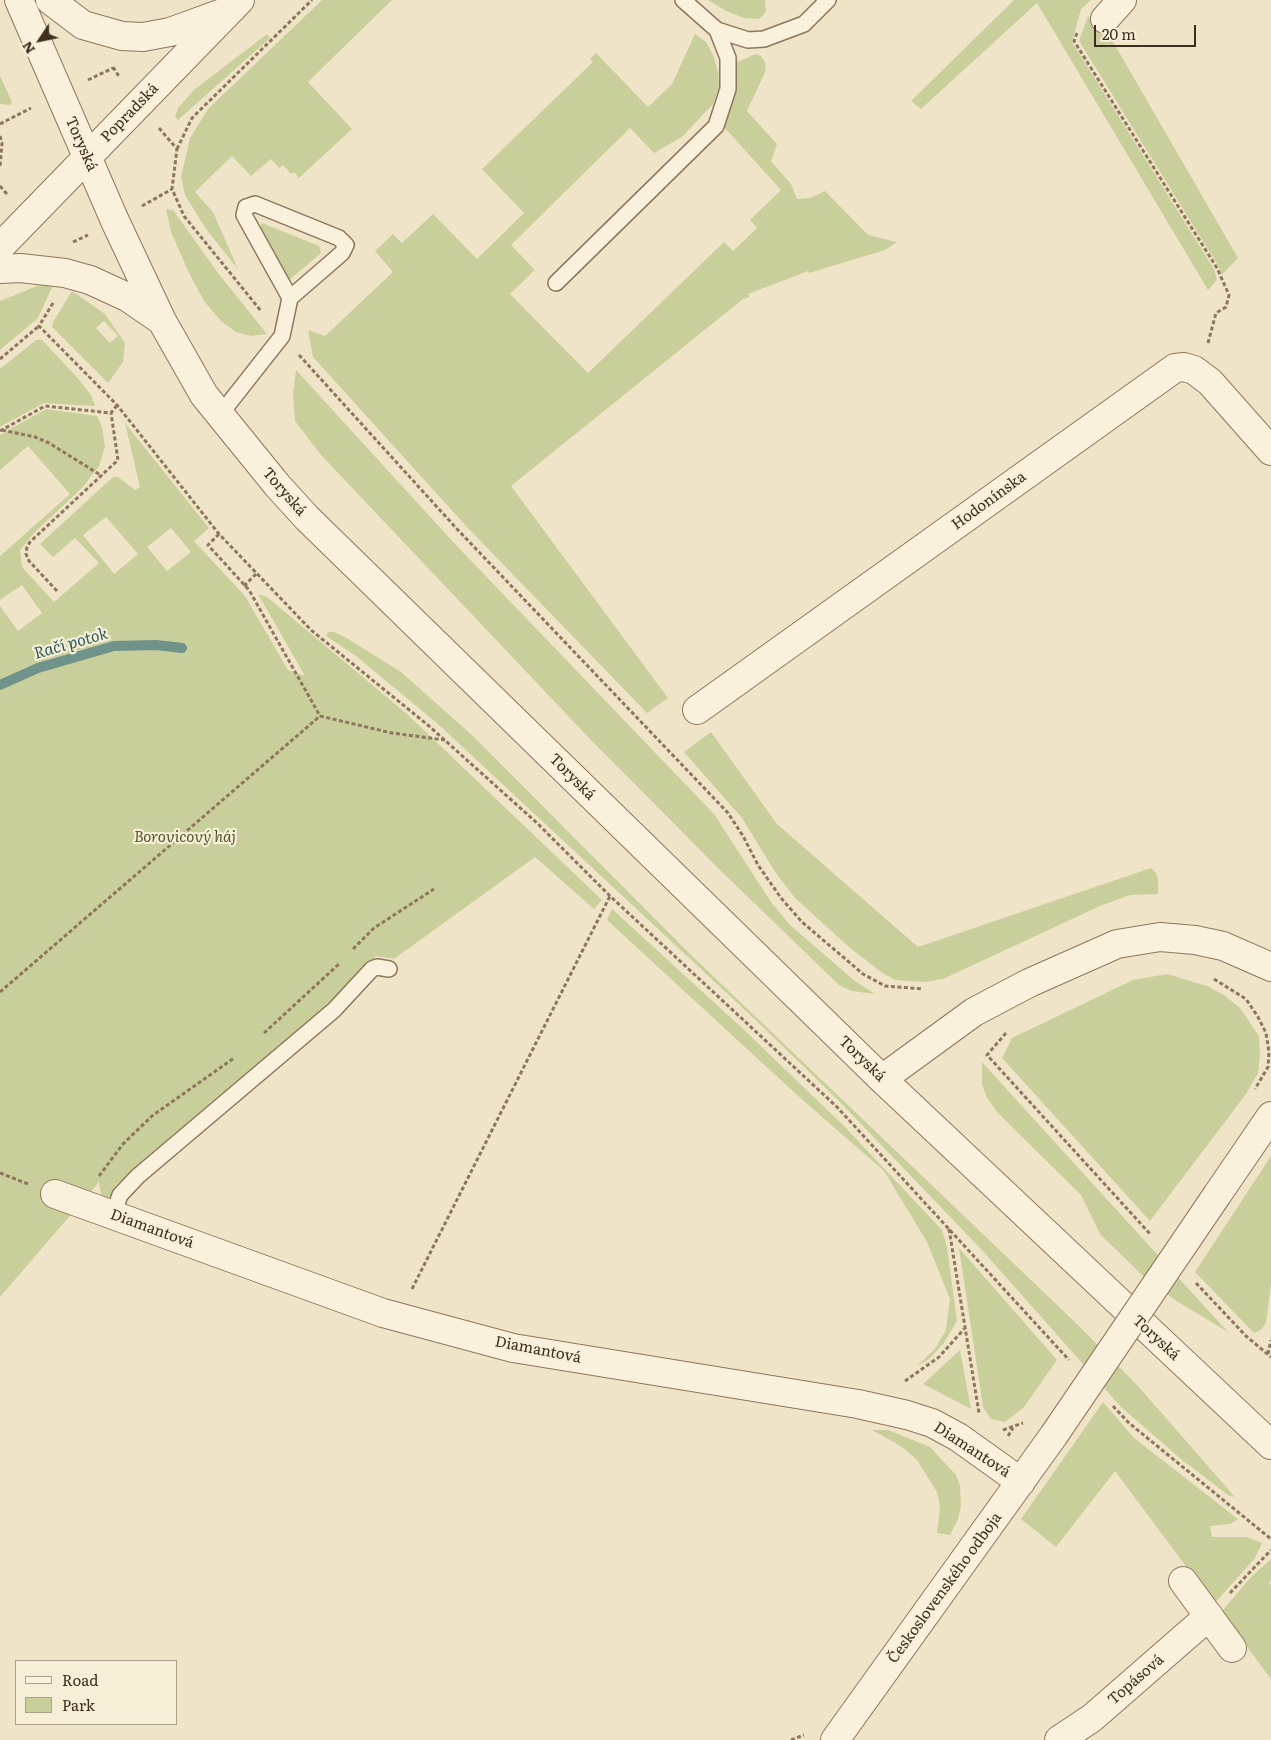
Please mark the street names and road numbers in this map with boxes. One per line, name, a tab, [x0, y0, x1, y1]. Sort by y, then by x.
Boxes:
street label: Popradská	[97, 80, 163, 146]
street label: Toryská	[61, 114, 101, 174]
street label: Toryská	[258, 464, 310, 520]
street label: Hodonínska	[948, 468, 1030, 534]
street label: Toryská	[545, 750, 599, 804]
street label: Toryská	[835, 1032, 889, 1086]
street label: Diamantová	[108, 1206, 196, 1252]
street label: Toryská	[1129, 1312, 1183, 1364]
street label: Diamantová	[493, 1333, 583, 1367]
street label: Diamantová	[930, 1419, 1014, 1481]
street label: Československého odboja	[884, 1509, 1006, 1667]
street label: Topásová	[1104, 1651, 1168, 1709]

